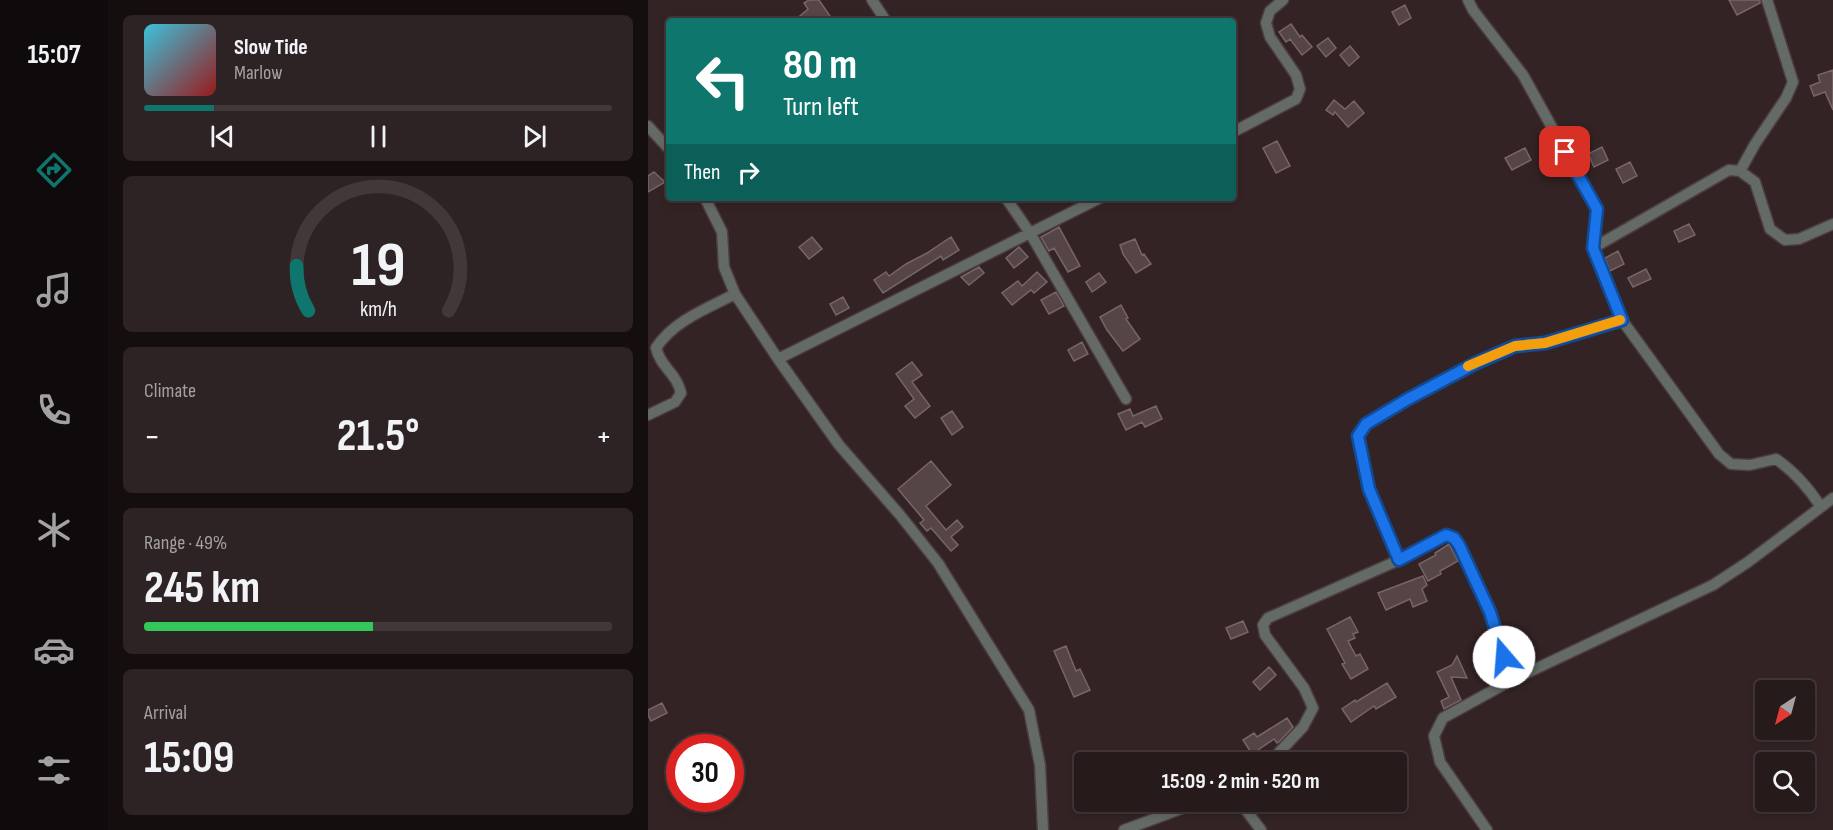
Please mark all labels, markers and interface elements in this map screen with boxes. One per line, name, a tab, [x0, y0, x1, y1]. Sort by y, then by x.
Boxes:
text: Slow Tide	[234, 34, 308, 61]
text: 15:07	[27, 39, 81, 71]
text: 80 m	[783, 40, 857, 91]
icon: left	[684, 42, 762, 120]
text: Marlow	[234, 61, 282, 85]
text: Turn left	[783, 91, 859, 123]
icon: previous	[206, 120, 239, 153]
icon: pause	[362, 120, 395, 153]
icon: next	[518, 120, 551, 153]
pin	[1539, 126, 1590, 177]
icon: arrive	[1548, 135, 1581, 168]
icon: directions	[33, 149, 75, 191]
icon: right	[732, 156, 765, 189]
text: Then	[684, 159, 720, 186]
text: 19	[351, 229, 405, 304]
icon: music	[33, 269, 75, 311]
text: km/h	[359, 297, 397, 322]
text: Climate	[144, 379, 196, 403]
icon: phone	[33, 389, 75, 431]
text: 21.5°	[337, 409, 419, 464]
text: −	[144, 417, 160, 457]
text: +	[596, 417, 612, 457]
icon: climate	[33, 509, 75, 551]
text: Range · 49%	[144, 531, 227, 555]
text: 245 km	[144, 561, 260, 616]
position arrow	[1472, 625, 1536, 689]
icon: car	[33, 629, 75, 671]
north arrow	[1755, 680, 1815, 740]
map controls	[1755, 680, 1815, 812]
text: Arrival	[144, 701, 187, 725]
text: 15:09	[144, 731, 234, 786]
speed limit sign: 30	[666, 734, 744, 812]
icon: filters	[33, 749, 75, 791]
button: search	[1755, 752, 1815, 812]
text: 15:09 · 2 min · 520 m	[1161, 768, 1320, 795]

